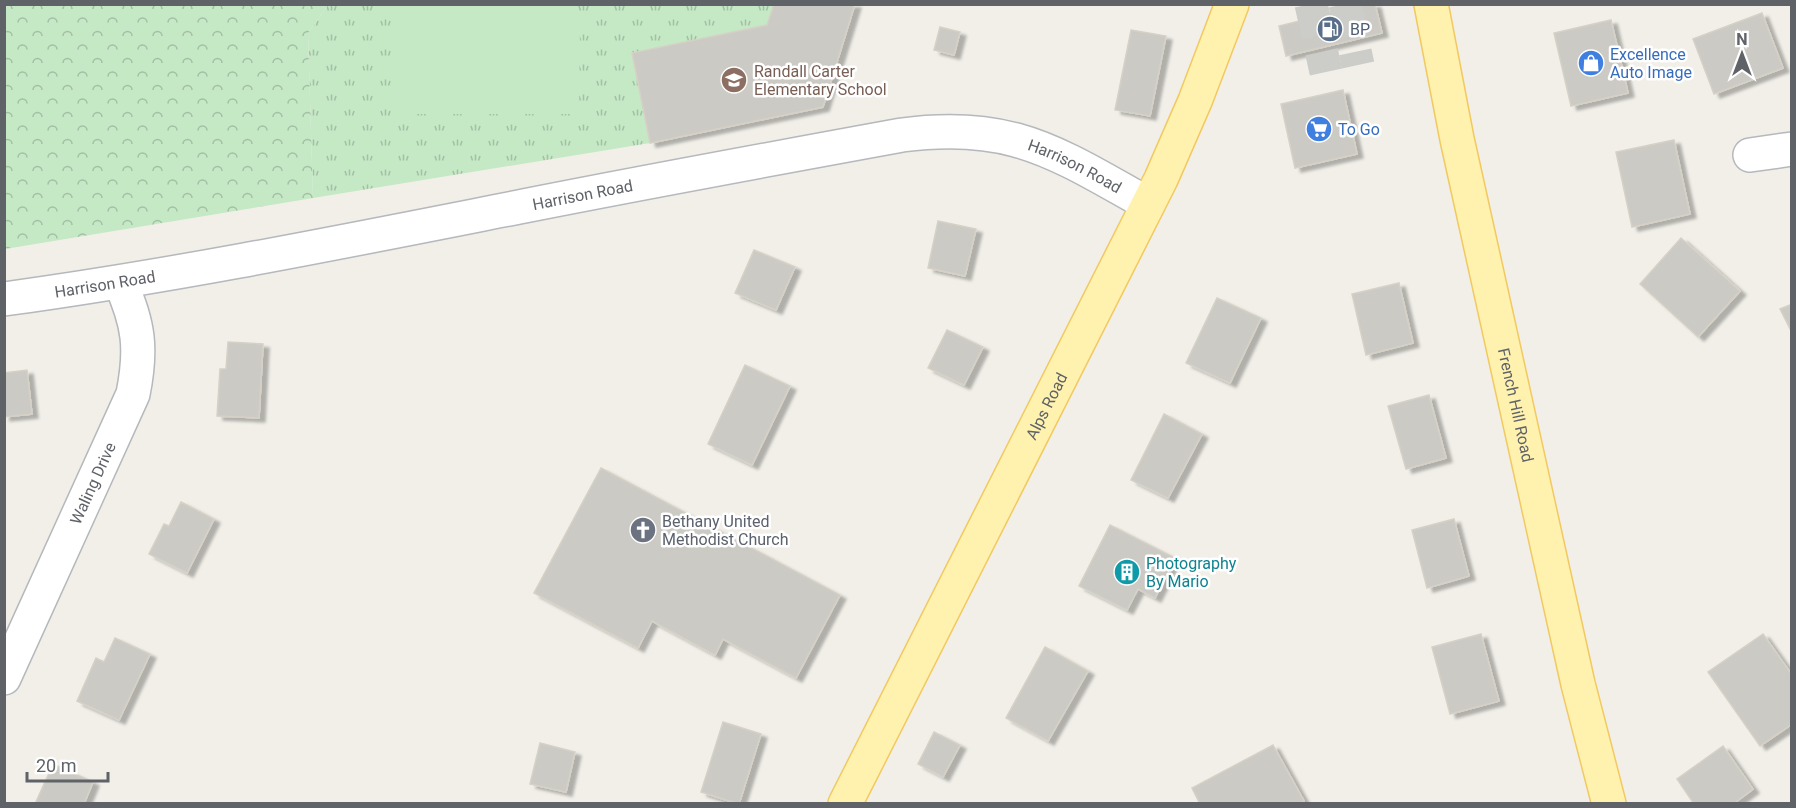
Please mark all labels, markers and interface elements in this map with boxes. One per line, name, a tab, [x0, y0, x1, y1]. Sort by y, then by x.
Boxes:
fuel station icon: BP	[1315, 14, 1345, 44]
place label: BP	[1350, 20, 1370, 39]
north arrow	[1712, 24, 1772, 84]
text: N	[1736, 30, 1748, 49]
place label: Excellence Auto Image	[1610, 45, 1692, 82]
shop icon: Excellence Auto Image	[1576, 48, 1606, 78]
place label: Randall Carter Elementary School	[754, 62, 887, 99]
school or university icon: Randall Carter Elementary School	[719, 65, 749, 95]
supermarket icon: To Go	[1304, 114, 1334, 144]
place label: To Go	[1338, 120, 1380, 139]
street label: Harrison Road	[1025, 135, 1125, 197]
street label: Harrison Road	[531, 176, 634, 214]
street label: Harrison Road	[53, 267, 157, 302]
street label: French Hill Road	[1494, 346, 1537, 464]
street label: Alps Road	[1022, 370, 1071, 443]
street label: Waling Drive	[66, 439, 120, 527]
place label: Bethany United Methodist Church	[662, 512, 789, 549]
church icon: Bethany United Methodist Church	[628, 515, 658, 545]
place label: Photography By Mario	[1146, 554, 1237, 591]
building icon: Photography By Mario	[1112, 557, 1142, 587]
scale bar	[27, 745, 108, 783]
text: 20 m	[36, 755, 76, 776]

